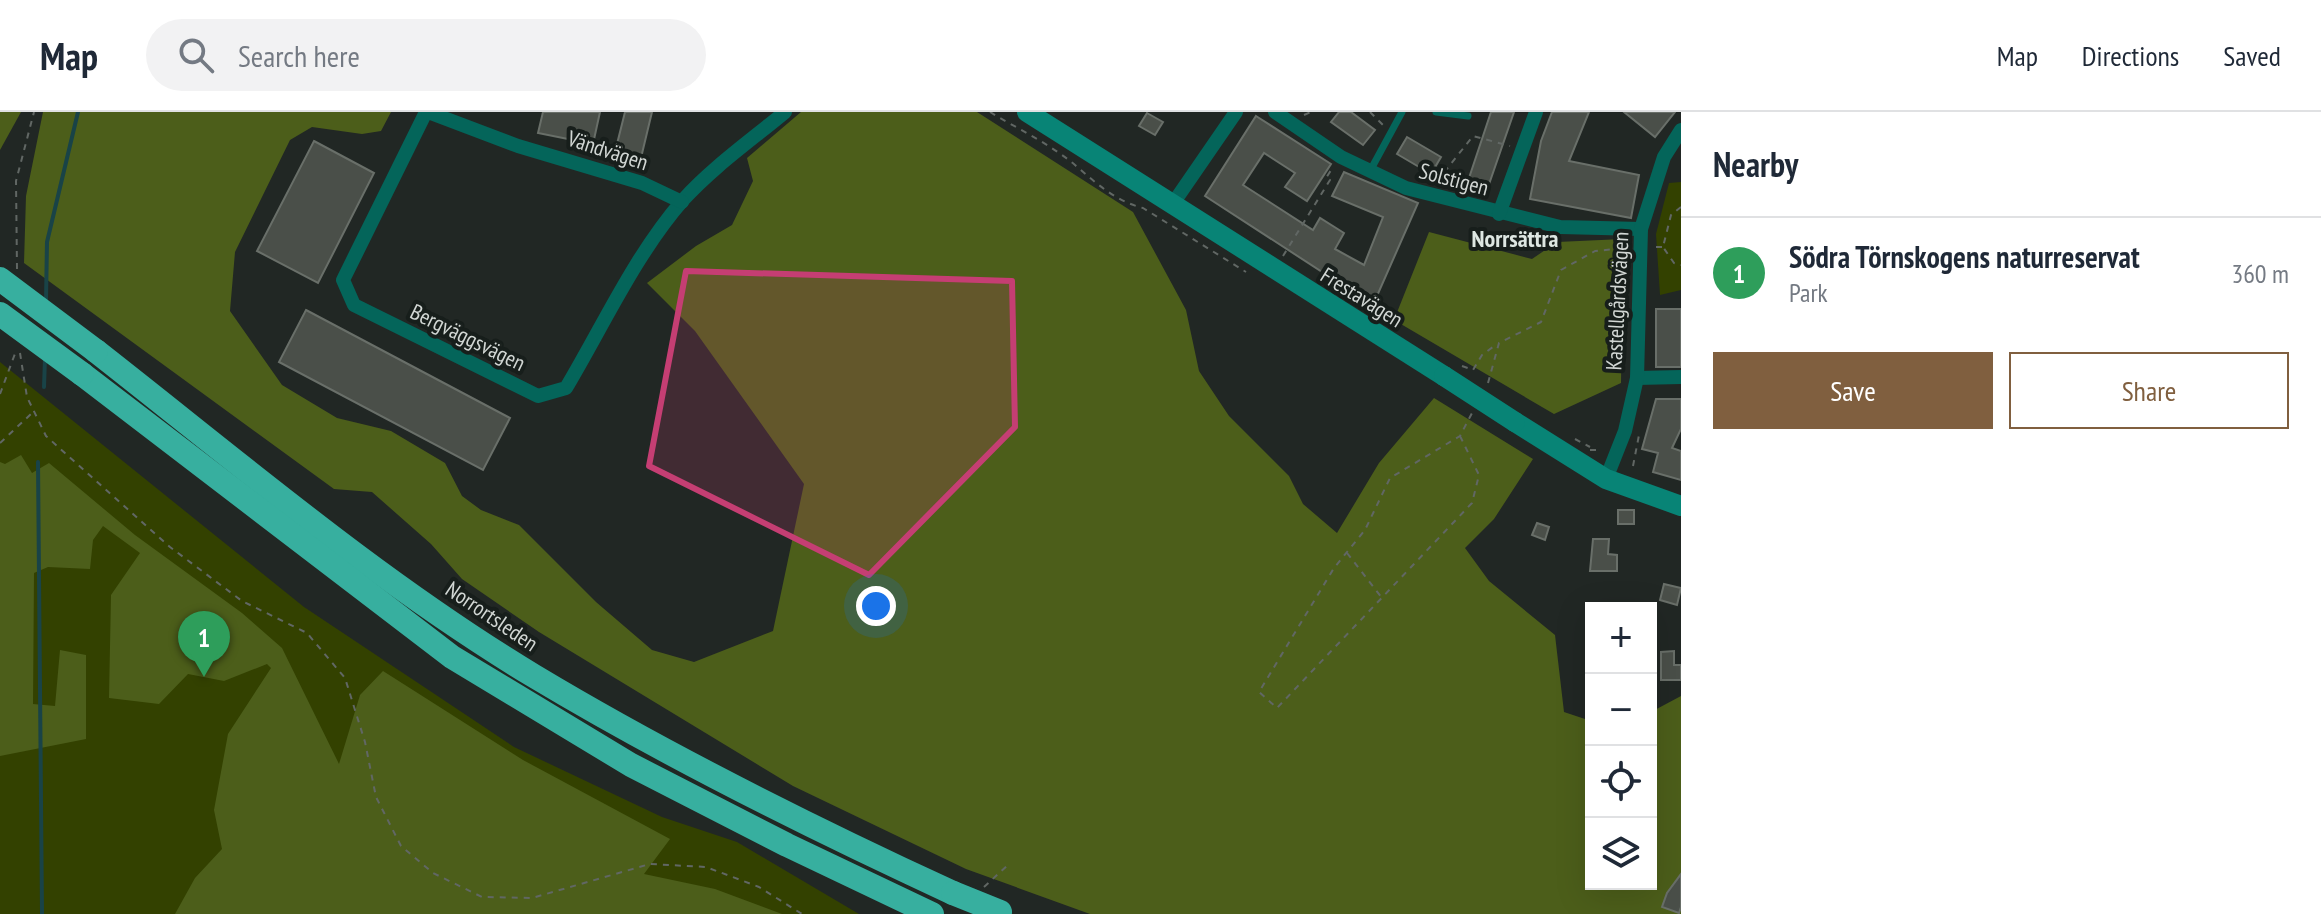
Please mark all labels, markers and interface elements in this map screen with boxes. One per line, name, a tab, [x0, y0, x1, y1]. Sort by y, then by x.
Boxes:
search box	[146, 19, 706, 91]
text: Map	[40, 31, 98, 80]
icon: search	[174, 33, 218, 77]
text: Search here	[238, 36, 360, 75]
text: Map	[1997, 37, 2038, 74]
text: Directions	[2082, 37, 2179, 74]
text: Saved	[2223, 37, 2281, 74]
street label: Vändvägen	[563, 124, 652, 176]
text: Nearby	[1713, 142, 1798, 186]
street label: Solstigen	[1416, 156, 1492, 202]
district label: Norrsättra	[1472, 223, 1558, 254]
street label: Kastellgårdsvägen	[1599, 231, 1635, 371]
text: Södra Törnskogens naturreservat	[1789, 237, 2140, 276]
text: 1	[1733, 257, 1745, 290]
text: 360 m	[2231, 257, 2289, 290]
street label: Frestavägen	[1316, 261, 1408, 333]
text: Park	[1789, 276, 1828, 309]
street label: Bergväggsvägen	[406, 297, 530, 377]
button: Save	[1713, 352, 1993, 429]
button: Share	[2009, 352, 2289, 429]
street label: Norrortsleden	[440, 575, 544, 657]
your location	[856, 586, 896, 626]
map controls	[1585, 602, 1657, 890]
button: +	[1585, 602, 1657, 674]
pin: 1	[178, 611, 230, 677]
button: −	[1585, 674, 1657, 746]
button: locate	[1585, 746, 1657, 818]
button: layers	[1585, 818, 1657, 890]

